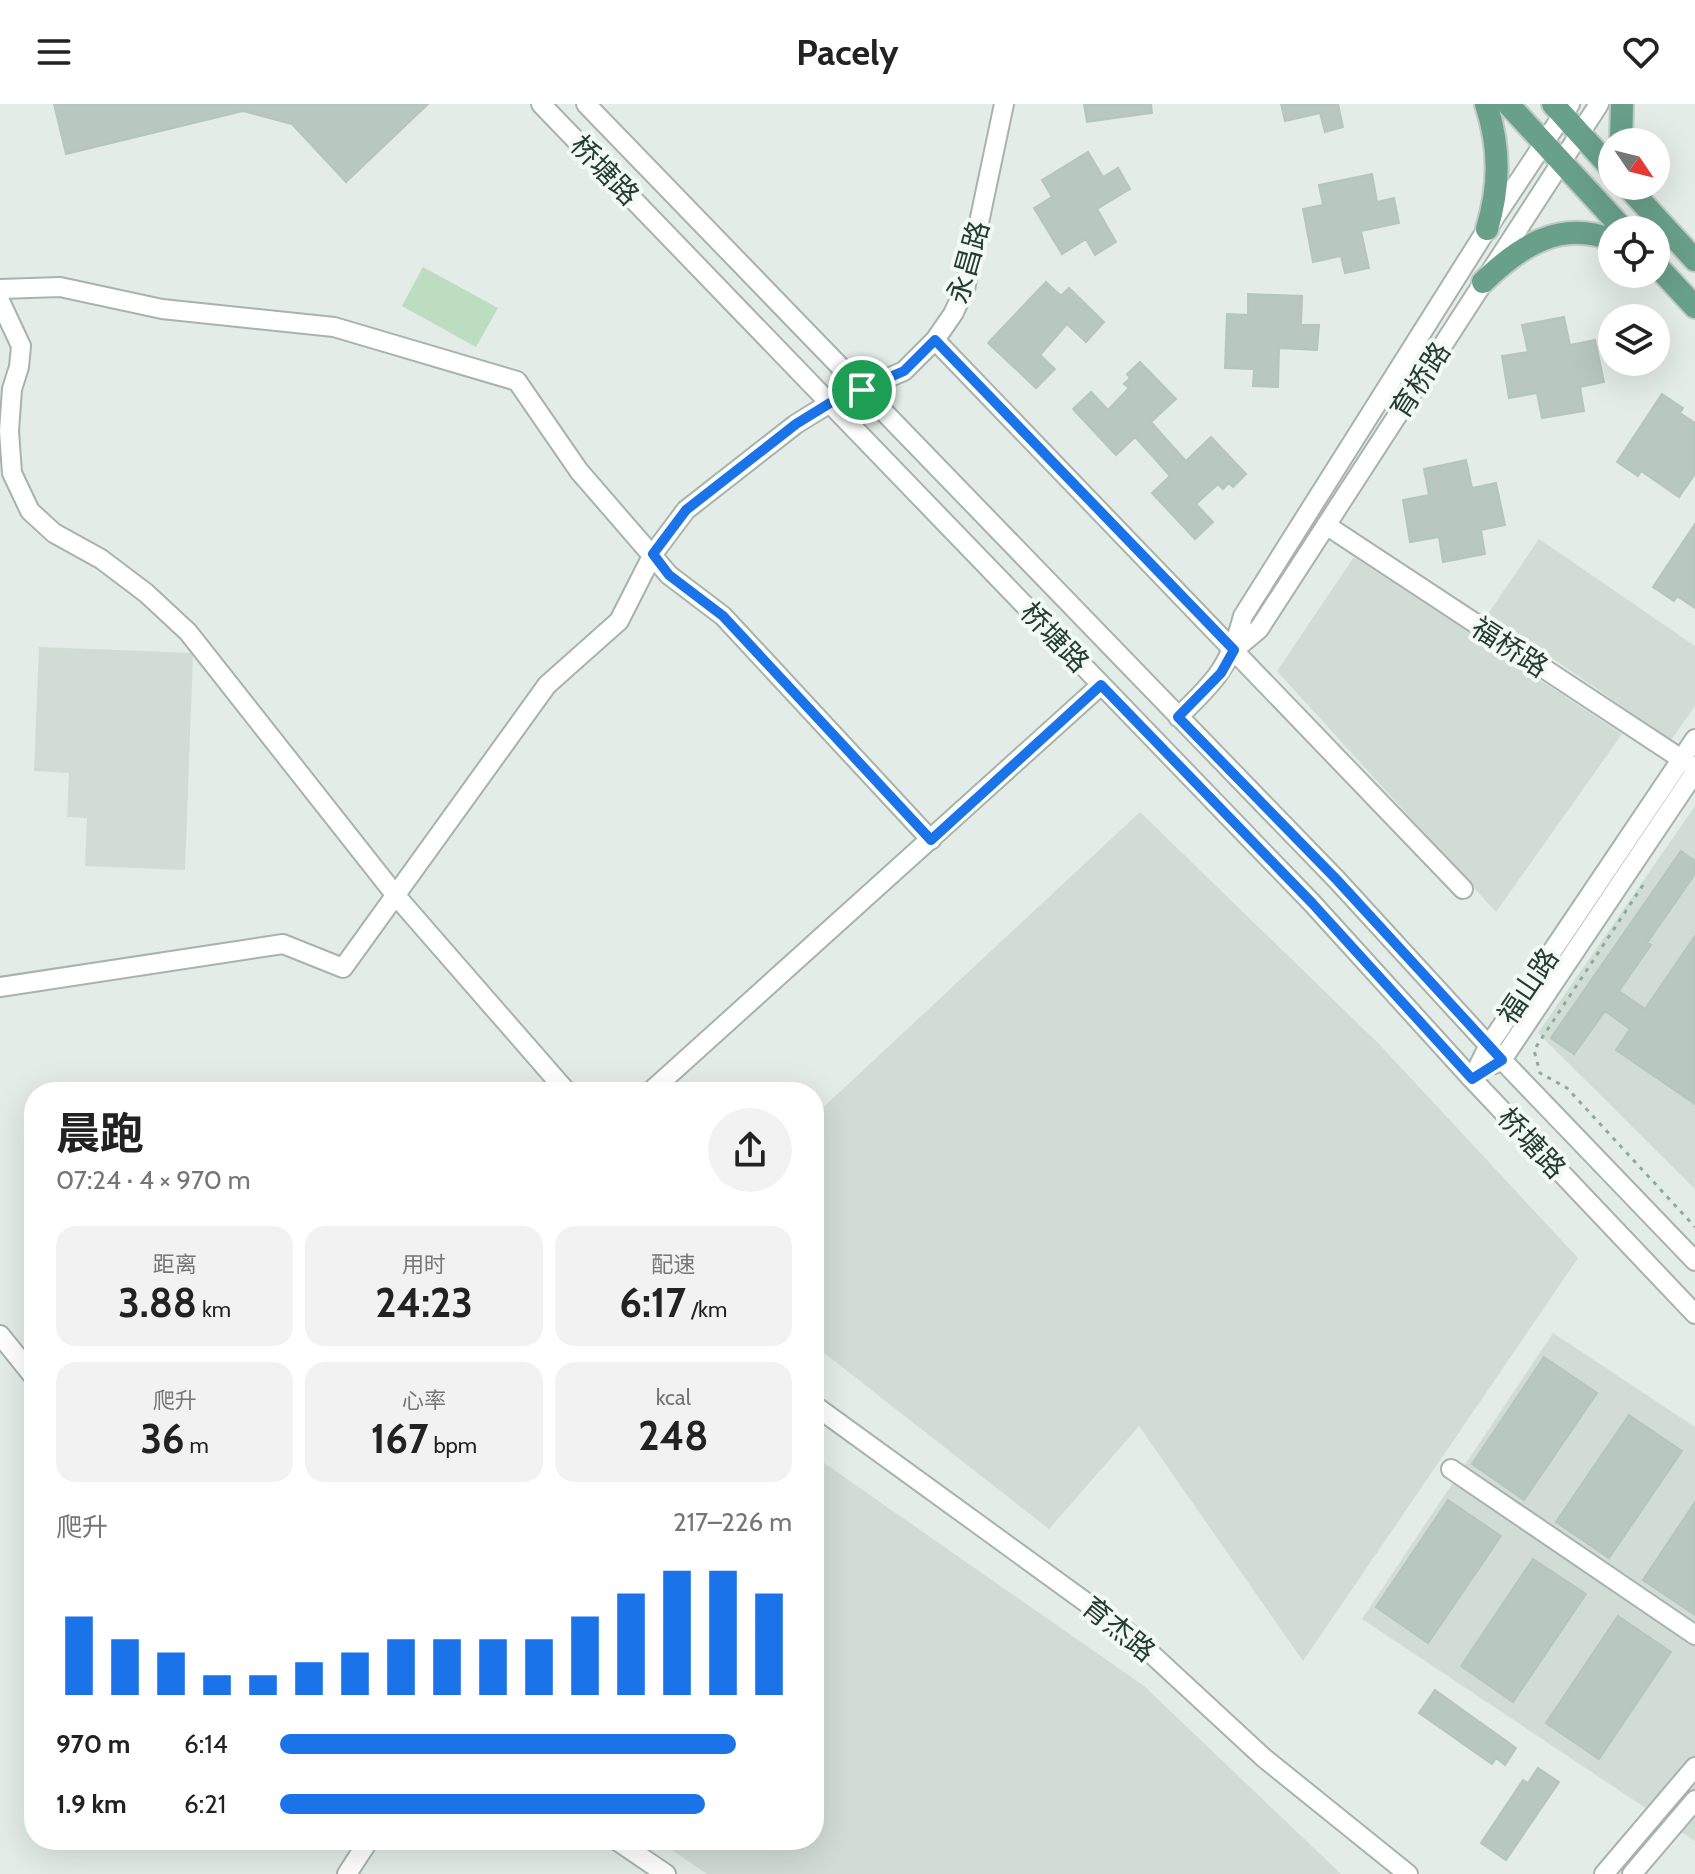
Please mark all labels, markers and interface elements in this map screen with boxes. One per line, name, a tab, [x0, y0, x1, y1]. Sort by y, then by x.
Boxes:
icon: menu	[32, 30, 76, 74]
text: Pacely	[796, 30, 899, 74]
icon: heart	[1619, 30, 1663, 74]
street label: 桥塘路	[564, 128, 646, 212]
north arrow	[1598, 128, 1670, 200]
map controls	[1598, 128, 1670, 376]
button: locate	[1598, 216, 1670, 288]
street label: 永昌路	[940, 217, 996, 307]
button: layers	[1598, 304, 1670, 376]
street label: 育桥路	[1383, 336, 1457, 424]
pin	[828, 356, 896, 424]
icon: arrive	[840, 368, 884, 412]
street label: 桥塘路	[1014, 595, 1096, 679]
street label: 福桥路	[1466, 610, 1554, 684]
street label: 福山路	[1490, 942, 1566, 1030]
street label: 桥塘路	[1491, 1101, 1573, 1185]
text: 晨跑	[56, 1107, 144, 1160]
button: share	[708, 1108, 792, 1192]
text: 07:24 · 4 × 970 m	[56, 1164, 251, 1196]
text: 距离	[153, 1251, 197, 1278]
text: 用时	[402, 1251, 446, 1278]
text: 配速	[651, 1251, 695, 1278]
text: 3.88	[118, 1278, 197, 1327]
text: 24:23	[375, 1278, 473, 1327]
text: 6:17	[619, 1278, 686, 1327]
text: km	[197, 1296, 231, 1323]
text: /km	[686, 1296, 727, 1323]
text: kcal	[656, 1384, 691, 1411]
text: 爬升	[153, 1387, 197, 1414]
text: 心率	[402, 1387, 446, 1414]
text: 248	[638, 1411, 708, 1460]
text: 36	[141, 1414, 185, 1463]
text: 167	[371, 1414, 428, 1463]
text: m	[185, 1432, 209, 1459]
text: bpm	[428, 1432, 477, 1459]
text: 217–226 m	[673, 1506, 792, 1538]
text: 爬升	[56, 1511, 108, 1543]
street label: 育杰路	[1076, 1589, 1162, 1669]
text: 970 m	[56, 1728, 130, 1760]
text: 6:14	[184, 1728, 228, 1760]
text: 1.9 km	[56, 1788, 127, 1820]
text: 6:21	[184, 1788, 226, 1820]

